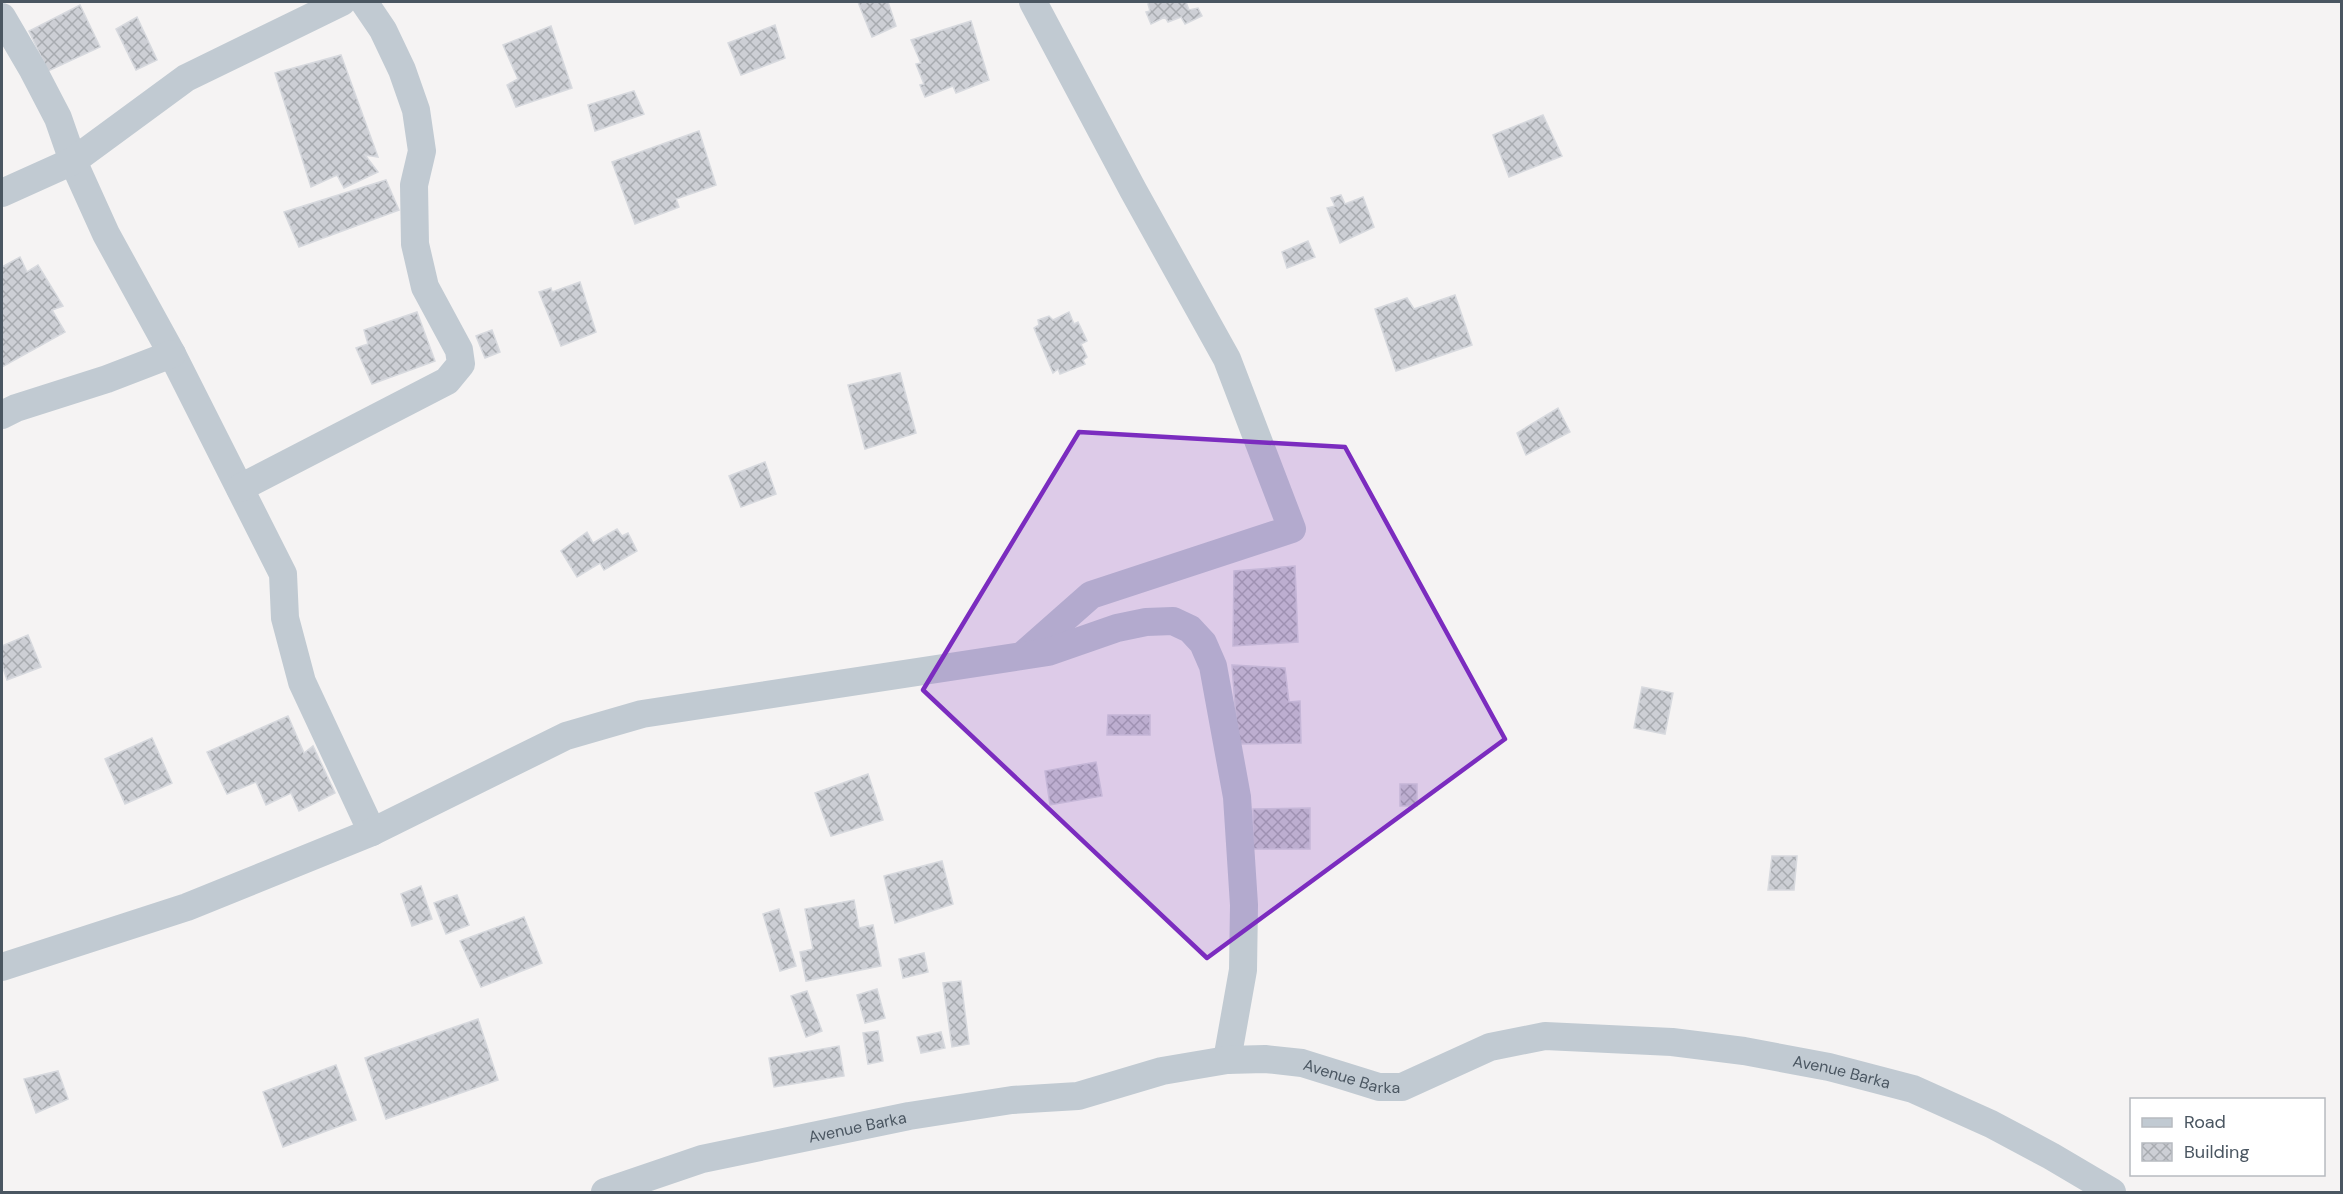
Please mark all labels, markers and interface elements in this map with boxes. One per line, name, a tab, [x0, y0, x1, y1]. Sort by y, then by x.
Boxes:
street label: Avenue Barka	[1791, 1050, 1893, 1093]
street label: Avenue Barka	[1301, 1054, 1400, 1098]
legend	[2130, 1098, 2325, 1176]
street label: Avenue Barka	[806, 1106, 908, 1147]
text: Road	[2184, 1110, 2226, 1134]
text: Building	[2184, 1140, 2249, 1164]

